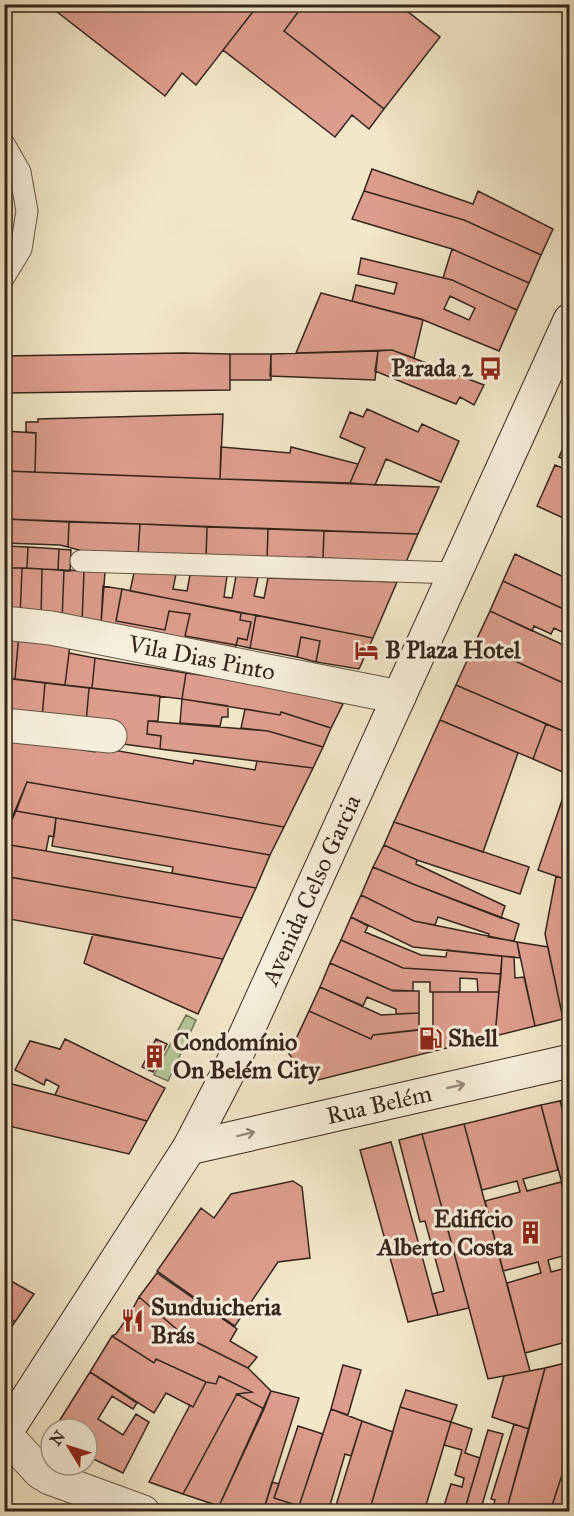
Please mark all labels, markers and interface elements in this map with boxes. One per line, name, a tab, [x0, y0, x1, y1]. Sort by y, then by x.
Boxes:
place label: Parada 2	[391, 353, 474, 383]
bus stop icon: Parada 2	[478, 355, 504, 381]
street label: Vila Dias Pinto	[125, 629, 278, 687]
place label: B Plaza Hotel	[385, 635, 521, 665]
hotel icon: B Plaza Hotel	[354, 637, 380, 663]
street label: Avenida Celso Garcia	[255, 789, 368, 991]
place label: Shell	[448, 1023, 499, 1053]
fuel station icon: Shell	[417, 1025, 443, 1051]
place label: Condomínio On Belém City	[173, 1027, 321, 1085]
building icon: Condomínio On Belém City	[142, 1043, 168, 1069]
street label: Rua Belém	[323, 1078, 435, 1131]
one-way arrow	[446, 1080, 466, 1091]
one-way arrow	[236, 1127, 255, 1139]
place label: Edifício Alberto Costa	[376, 1204, 514, 1262]
building icon: Edifício Alberto Costa	[518, 1220, 544, 1246]
place label: Sunduicheria Brás	[151, 1292, 282, 1350]
restaurant icon: Sunduicheria Brás	[120, 1308, 146, 1334]
north arrow	[39, 1417, 99, 1477]
text: N	[46, 1427, 69, 1449]

